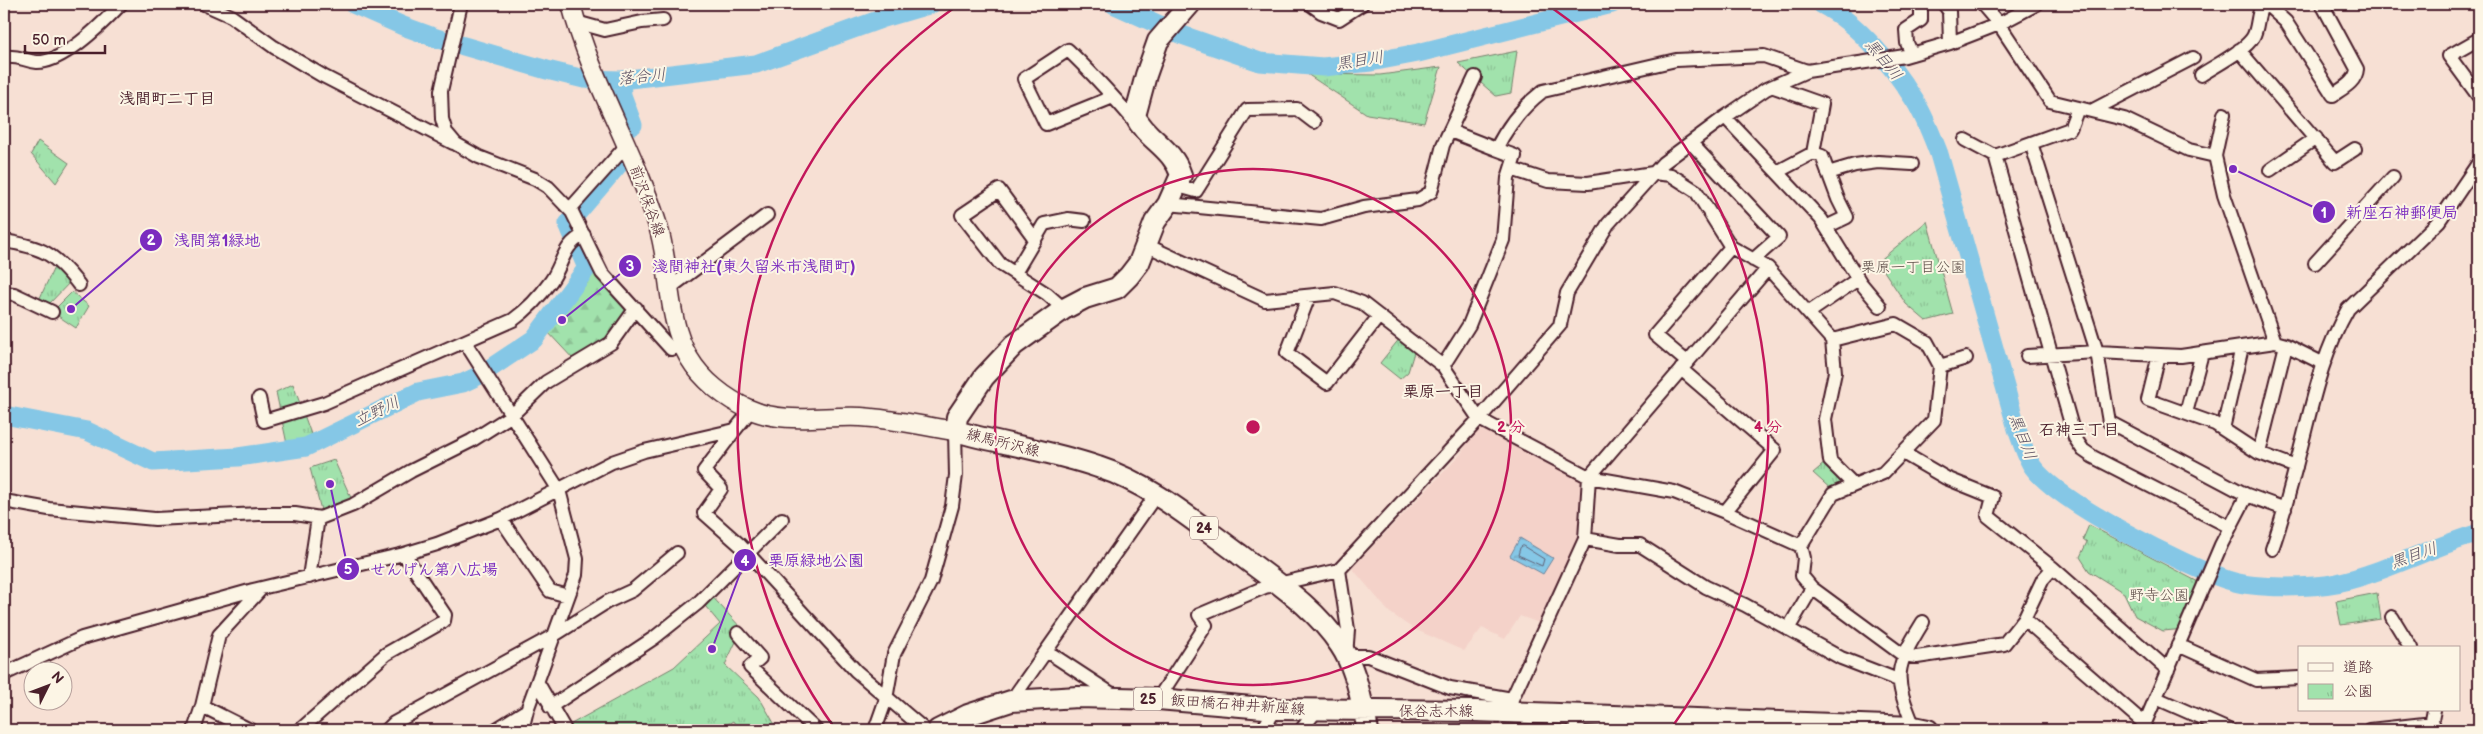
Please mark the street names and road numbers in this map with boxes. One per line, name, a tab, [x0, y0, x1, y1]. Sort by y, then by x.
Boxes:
street label: 前沢保谷線	[625, 163, 669, 239]
street label: 練馬所沢線	[964, 425, 1042, 461]
road number: 24	[1190, 516, 1218, 540]
road number: 25	[1134, 688, 1162, 711]
street label: 飯田橋石神井新座線	[1170, 691, 1306, 719]
street label: 保谷志木線	[1398, 702, 1474, 721]

